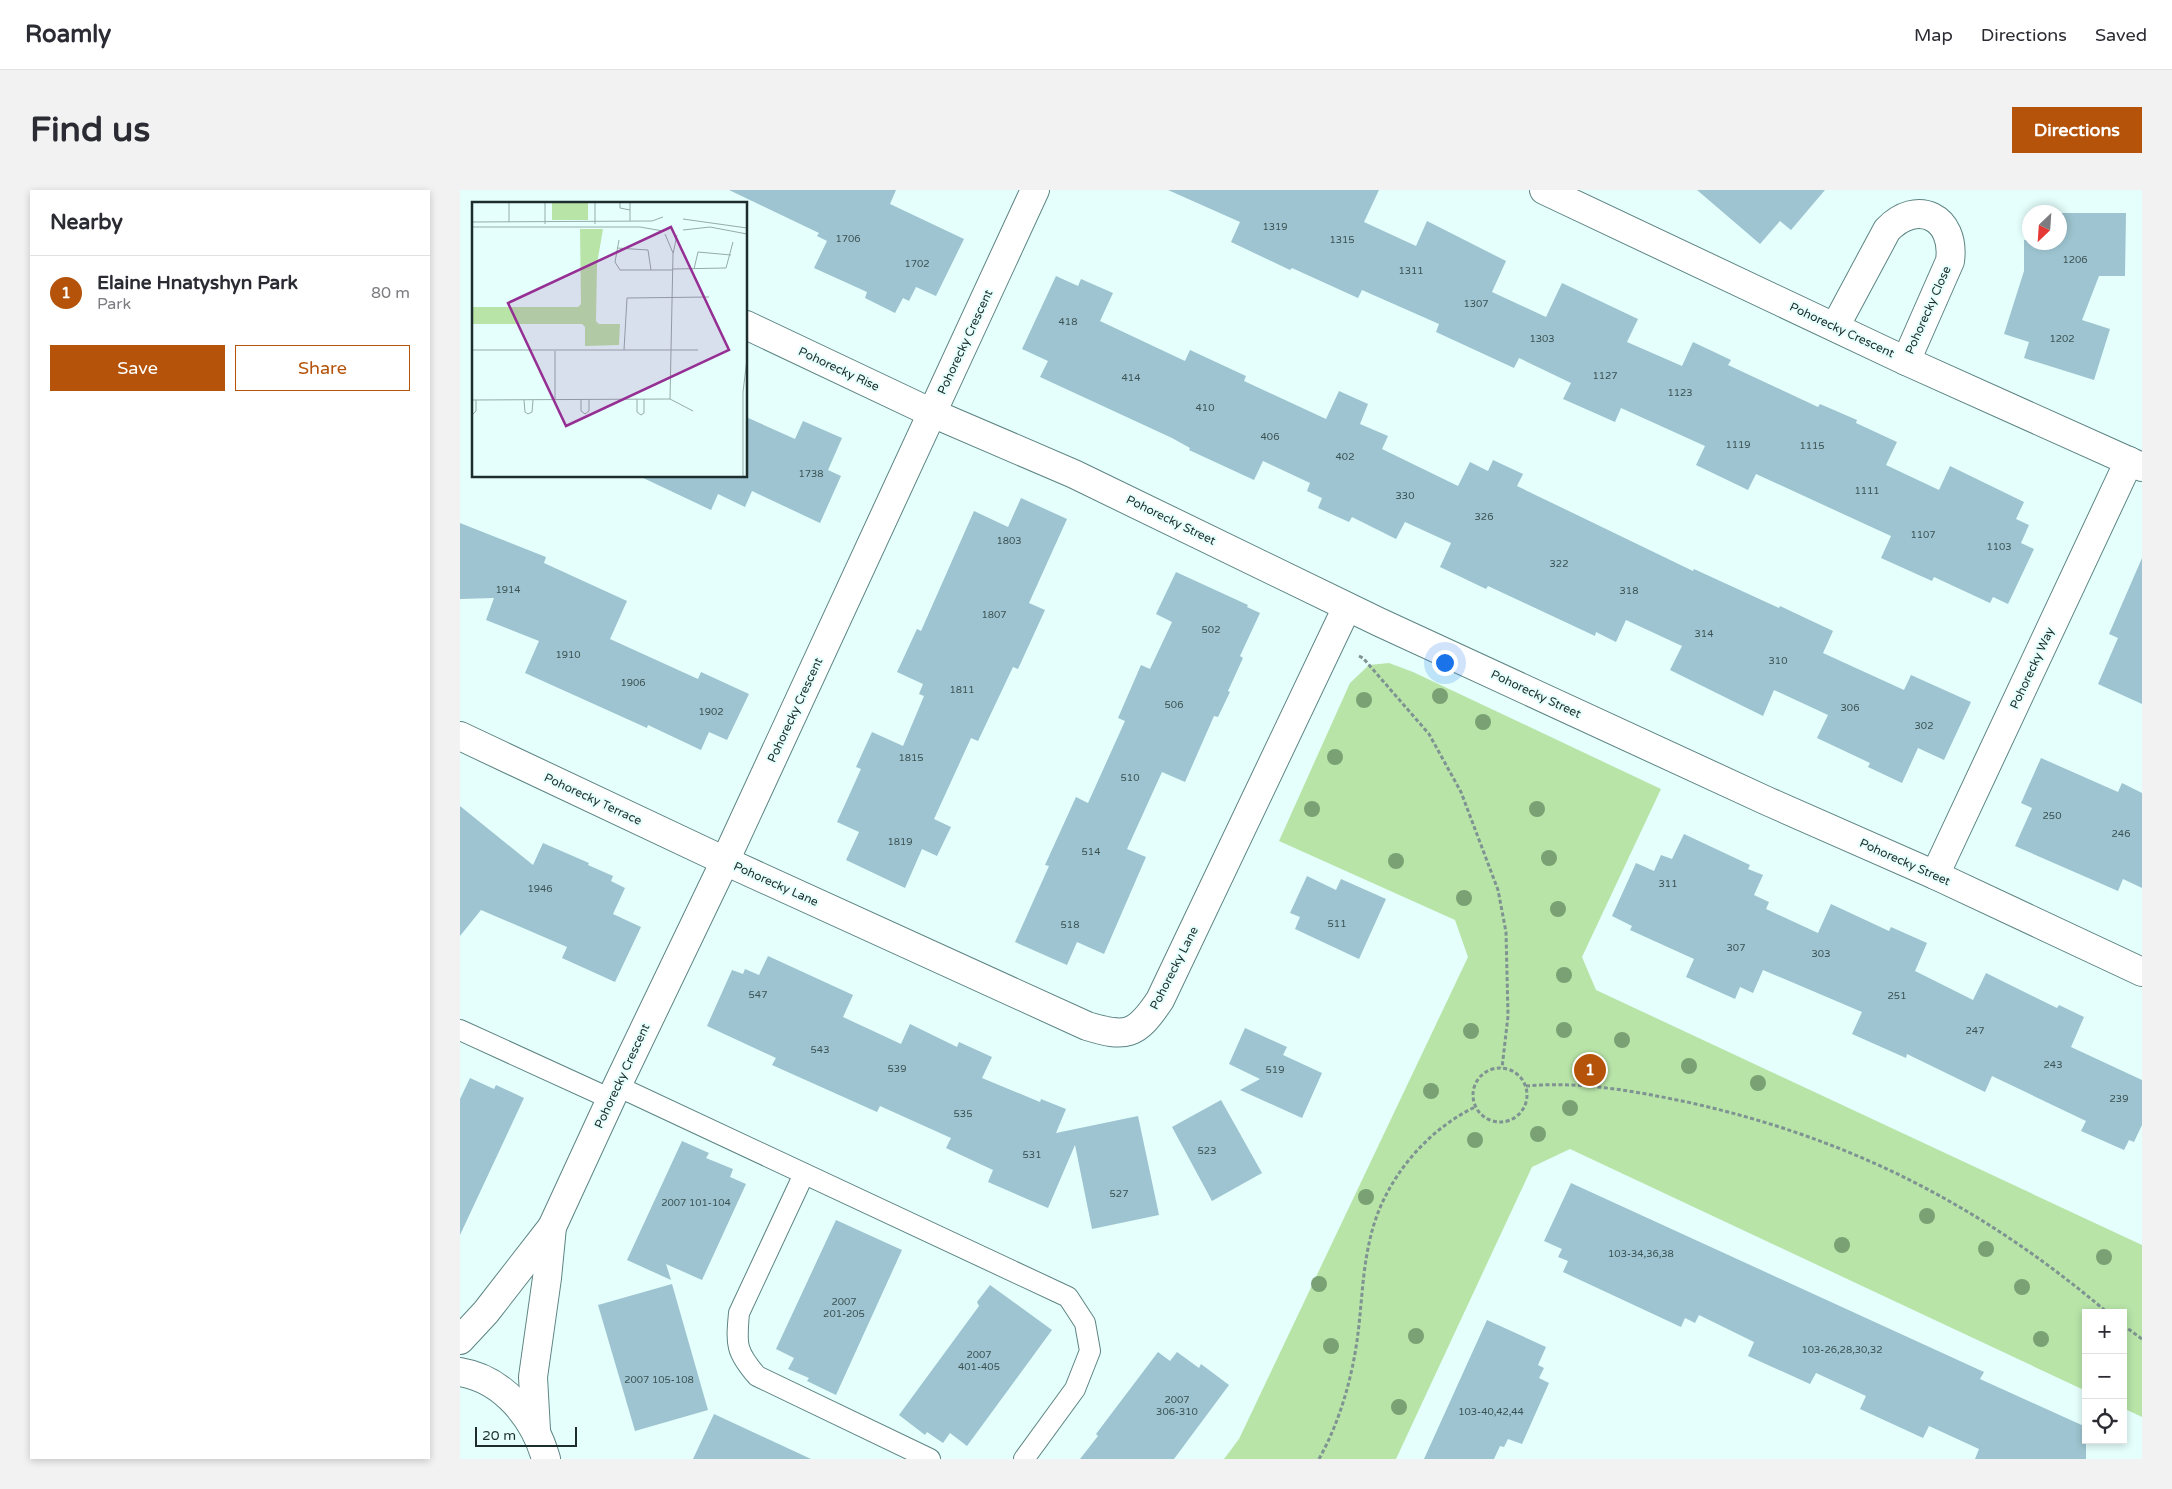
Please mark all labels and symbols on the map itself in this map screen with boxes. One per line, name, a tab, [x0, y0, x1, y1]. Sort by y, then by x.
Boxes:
inset map	[472, 202, 748, 478]
north arrow	[2022, 205, 2067, 250]
house number: 1319	[1262, 221, 1288, 233]
house number: 1706	[835, 233, 861, 245]
house number: 1315	[1329, 234, 1355, 246]
house number: 1206	[2062, 254, 2088, 266]
house number: 1702	[904, 258, 930, 270]
street label: Pohorecky Close	[1902, 264, 1954, 356]
house number: 1311	[1398, 265, 1424, 277]
street label: Pohorecky Crescent	[935, 287, 996, 396]
house number: 1307	[1463, 298, 1489, 310]
street label: Pohorecky Crescent	[1788, 300, 1897, 361]
house number: 418	[1059, 316, 1077, 328]
house number: 1303	[1529, 333, 1555, 345]
house number: 1202	[2049, 333, 2075, 345]
street label: Pohorecky Rise	[796, 344, 882, 394]
house number: 1127	[1592, 370, 1618, 382]
house number: 414	[1122, 372, 1140, 384]
house number: 1123	[1667, 387, 1693, 399]
house number: 410	[1196, 402, 1214, 414]
house number: 406	[1261, 431, 1279, 443]
house number: 1119	[1725, 439, 1751, 451]
house number: 1115	[1799, 440, 1825, 452]
house number: 402	[1336, 451, 1354, 463]
house number: 1738	[798, 468, 824, 480]
house number: 1111	[1854, 485, 1880, 497]
house number: 330	[1396, 490, 1414, 502]
street label: Pohorecky Street	[1124, 492, 1218, 548]
house number: 326	[1475, 511, 1493, 523]
house number: 1107	[1910, 529, 1936, 541]
house number: 1803	[996, 535, 1022, 547]
house number: 1103	[1986, 541, 2012, 553]
house number: 322	[1550, 558, 1568, 570]
house number: 1914	[495, 584, 521, 596]
house number: 318	[1620, 585, 1638, 597]
house number: 1807	[981, 609, 1007, 621]
house number: 502	[1202, 624, 1220, 636]
street label: Pohorecky Way	[2007, 625, 2057, 711]
house number: 314	[1695, 628, 1713, 640]
house number: 1910	[555, 649, 581, 661]
your location	[1432, 650, 1458, 676]
street label: Pohorecky Crescent	[765, 655, 826, 764]
house number: 310	[1769, 655, 1787, 667]
street label: Pohorecky Street	[1489, 667, 1584, 721]
house number: 1906	[620, 677, 646, 689]
house number: 1811	[949, 684, 975, 696]
house number: 506	[1165, 699, 1183, 711]
house number: 306	[1841, 702, 1859, 714]
house number: 1902	[698, 706, 724, 718]
house number: 302	[1915, 720, 1933, 732]
house number: 1815	[898, 752, 924, 764]
street label: Pohorecky Terrace	[542, 770, 644, 828]
house number: 510	[1121, 772, 1139, 784]
house number: 250	[2043, 810, 2061, 822]
house number: 246	[2112, 828, 2130, 840]
house number: 1819	[887, 836, 913, 848]
street label: Pohorecky Street	[1857, 836, 1953, 888]
house number: 514	[1082, 846, 1100, 858]
street label: Pohorecky Lane	[731, 859, 821, 909]
house number: 311	[1659, 878, 1677, 890]
house number: 1946	[527, 883, 553, 895]
house number: 511	[1328, 918, 1346, 930]
house number: 518	[1061, 919, 1079, 931]
street label: Pohorecky Lane	[1147, 924, 1201, 1012]
house number: 307	[1727, 942, 1745, 954]
house number: 303	[1812, 948, 1830, 960]
house number: 547	[749, 989, 767, 1001]
house number: 251	[1888, 990, 1906, 1002]
street label: Pohorecky Crescent	[592, 1021, 653, 1130]
house number: 247	[1966, 1025, 1984, 1037]
house number: 543	[811, 1044, 829, 1056]
pin: 1	[1574, 1051, 1606, 1089]
house number: 243	[2044, 1059, 2062, 1071]
house number: 539	[888, 1063, 906, 1075]
house number: 519	[1266, 1064, 1284, 1076]
house number: 239	[2110, 1093, 2128, 1105]
house number: 535	[954, 1108, 972, 1120]
house number: 523	[1198, 1145, 1216, 1157]
house number: 531	[1023, 1149, 1041, 1161]
house number: 527	[1110, 1188, 1128, 1200]
house number: 2007 101-104	[661, 1197, 731, 1209]
house number: 103-34,36,38	[1608, 1248, 1674, 1260]
house number: 2007 201-205	[823, 1296, 865, 1320]
house number: 103-26,28,30,32	[1802, 1344, 1882, 1356]
house number: 2007 401-405	[958, 1349, 1000, 1373]
house number: 2007 105-108	[624, 1374, 694, 1386]
house number: 2007 306-310	[1156, 1394, 1198, 1418]
house number: 103-40,42,44	[1458, 1406, 1524, 1418]
scale bar	[475, 1424, 578, 1447]

